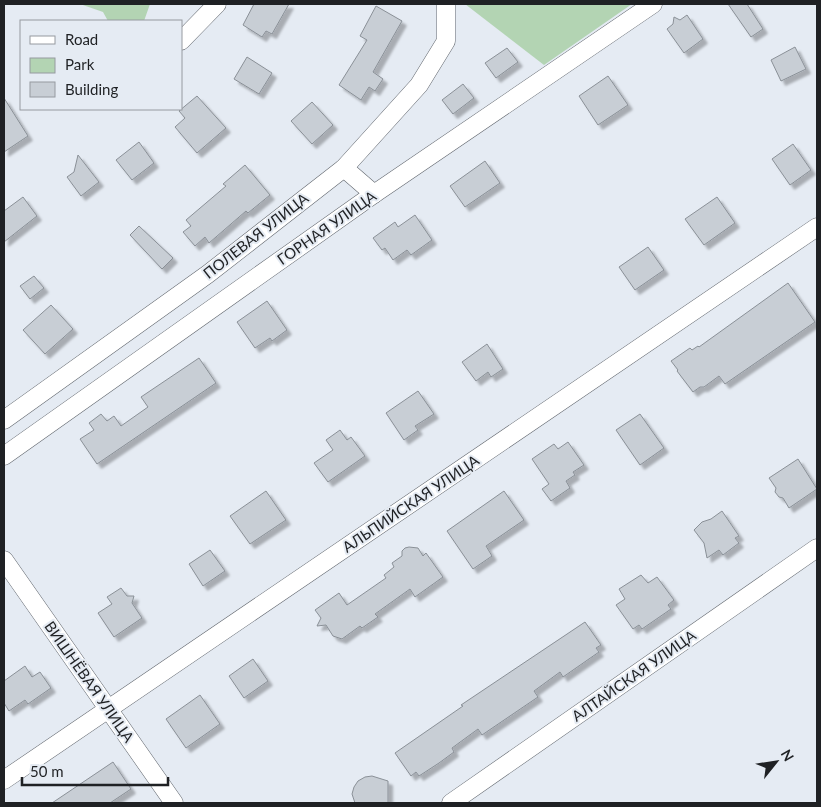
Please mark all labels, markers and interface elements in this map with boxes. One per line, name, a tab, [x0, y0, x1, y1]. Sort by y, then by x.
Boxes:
legend	[20, 20, 182, 110]
text: Road	[65, 30, 98, 48]
text: Park	[65, 55, 95, 73]
text: Building	[65, 80, 118, 98]
street label: ГОРНАЯ УЛИЦА	[273, 186, 380, 268]
street label: ПОЛЕВАЯ УЛИЦА	[199, 188, 312, 282]
street label: АЛЬПИЙСКАЯ УЛИЦА	[339, 450, 483, 556]
street label: ВИШНЁВАЯ УЛИЦА	[41, 617, 139, 746]
street label: АЛТАЙСКАЯ УЛИЦА	[568, 625, 700, 725]
north arrow	[751, 737, 801, 787]
text: N	[778, 746, 798, 764]
scale bar	[22, 754, 169, 786]
text: 50 m	[30, 762, 64, 780]

